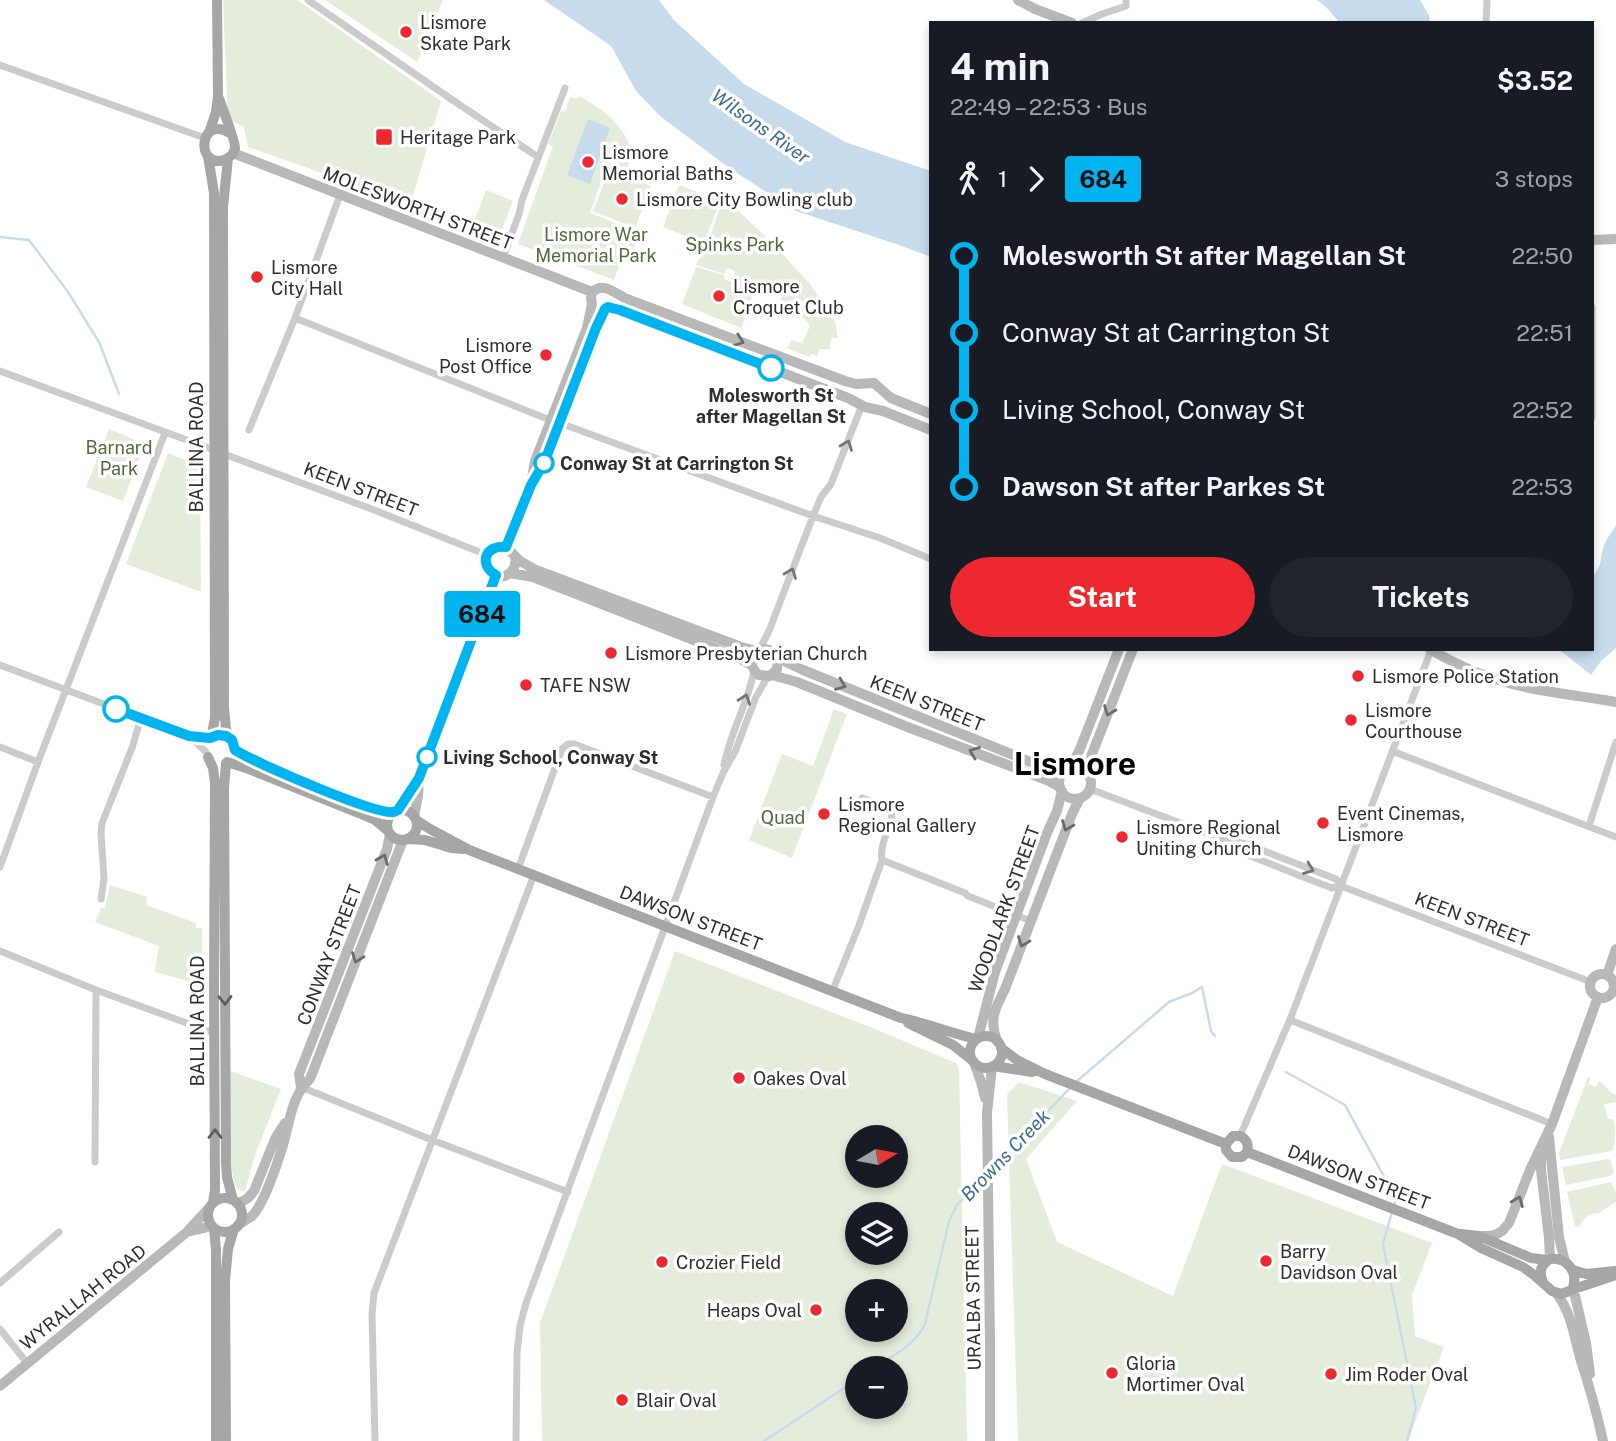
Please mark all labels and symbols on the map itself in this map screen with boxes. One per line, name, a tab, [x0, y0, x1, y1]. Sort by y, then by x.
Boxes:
place label: Lismore Skate Park	[420, 12, 511, 54]
marker: Lismore Skate Park	[398, 24, 414, 40]
water label: Wilsons River	[708, 84, 815, 168]
marker: Heritage Park	[374, 127, 394, 147]
place label: Heritage Park	[400, 127, 516, 148]
place label: Lismore Memorial Baths	[602, 142, 733, 184]
marker: Lismore Memorial Baths	[580, 154, 596, 170]
street label: MOLESWORTH STREET	[320, 162, 516, 254]
place label: Lismore City Bowling club	[636, 189, 853, 210]
marker: Lismore City Bowling club	[614, 191, 630, 207]
park label: Lismore War Memorial Park	[535, 224, 657, 266]
park label: Spinks Park	[685, 234, 785, 255]
place label: Lismore City Hall	[271, 257, 343, 299]
marker: Lismore City Hall	[249, 269, 265, 285]
place label: Lismore Croquet Club	[733, 276, 844, 318]
marker: Lismore Croquet Club	[711, 288, 727, 304]
one-way arrow	[733, 333, 745, 347]
place label: Lismore Post Office	[439, 335, 532, 377]
marker: Lismore Post Office	[538, 347, 554, 363]
marker: Molesworth St after Magellan St	[758, 355, 784, 381]
street label: BALLINA ROAD	[186, 381, 207, 513]
place label: Molesworth St after Magellan St	[696, 385, 846, 427]
park label: Barnard Park	[86, 437, 153, 479]
one-way arrow	[839, 439, 853, 452]
marker: Conway St at Carrington St	[534, 453, 554, 473]
place label: Conway St at Carrington St	[560, 453, 793, 474]
street label: KEEN STREET	[301, 458, 421, 521]
one-way arrow	[782, 568, 796, 580]
line badge: 684	[442, 591, 522, 637]
place label: Lismore Presbyterian Church	[625, 643, 867, 664]
marker: Lismore Presbyterian Church	[603, 645, 619, 661]
place label: Lismore Police Station	[1372, 666, 1559, 687]
marker: Lismore Police Station	[1350, 668, 1366, 684]
street label: KEEN STREET	[867, 671, 987, 735]
place label: TAFE NSW	[540, 675, 631, 696]
marker: TAFE NSW	[518, 677, 534, 693]
one-way arrow	[834, 677, 846, 691]
one-way arrow	[737, 693, 751, 705]
unlabelled marker	[103, 696, 129, 722]
place label: Lismore Courthouse	[1365, 700, 1462, 742]
one-way arrow	[1103, 705, 1117, 717]
marker: Lismore Courthouse	[1343, 712, 1359, 728]
district label: Lismore	[1014, 745, 1136, 782]
one-way arrow	[968, 746, 980, 760]
marker: Living School, Conway St	[417, 747, 437, 767]
place label: Living School, Conway St	[443, 747, 658, 768]
place label: Lismore Regional Gallery	[838, 794, 977, 836]
place label: Event Cinemas, Lismore	[1337, 803, 1465, 845]
marker: Lismore Regional Gallery	[816, 806, 832, 822]
park label: Quad	[761, 807, 805, 828]
marker: Event Cinemas, Lismore	[1315, 815, 1331, 831]
place label: Lismore Regional Uniting Church	[1136, 817, 1281, 859]
one-way arrow	[1062, 820, 1076, 832]
street label: WOODLARK STREET	[964, 822, 1044, 995]
marker: Lismore Regional Uniting Church	[1114, 829, 1130, 845]
one-way arrow	[374, 853, 388, 865]
one-way arrow	[1303, 861, 1315, 875]
street label: CONWAY STREET	[293, 881, 366, 1028]
street label: DAWSON STREET	[617, 881, 765, 955]
street label: KEEN STREET	[1412, 888, 1532, 951]
one-way arrow	[1018, 936, 1032, 948]
one-way arrow	[352, 951, 366, 963]
street label: BALLINA ROAD	[187, 955, 208, 1087]
one-way arrow	[218, 995, 233, 1006]
place label: Oakes Oval	[753, 1068, 847, 1089]
marker: Oakes Oval	[731, 1070, 747, 1086]
water label: Browns Creek	[956, 1104, 1055, 1205]
north arrow	[845, 1125, 908, 1188]
one-way arrow	[207, 1128, 223, 1139]
street label: DAWSON STREET	[1285, 1140, 1433, 1214]
one-way arrow	[1509, 1196, 1523, 1208]
street label: URALBA STREET	[961, 1225, 985, 1371]
street label: WYRALLAH ROAD	[16, 1240, 150, 1354]
place label: Barry Davidson Oval	[1280, 1241, 1398, 1283]
place label: Crozier Field	[676, 1252, 781, 1273]
marker: Barry Davidson Oval	[1258, 1253, 1274, 1269]
marker: Crozier Field	[654, 1254, 670, 1270]
place label: Heaps Oval	[707, 1300, 802, 1321]
marker: Heaps Oval	[808, 1302, 824, 1318]
place label: Gloria Mortimer Oval	[1126, 1353, 1245, 1395]
place label: Jim Roder Oval	[1345, 1364, 1468, 1385]
marker: Gloria Mortimer Oval	[1104, 1365, 1120, 1381]
marker: Jim Roder Oval	[1323, 1366, 1339, 1382]
place label: Blair Oval	[636, 1390, 717, 1411]
marker: Blair Oval	[614, 1392, 630, 1408]

